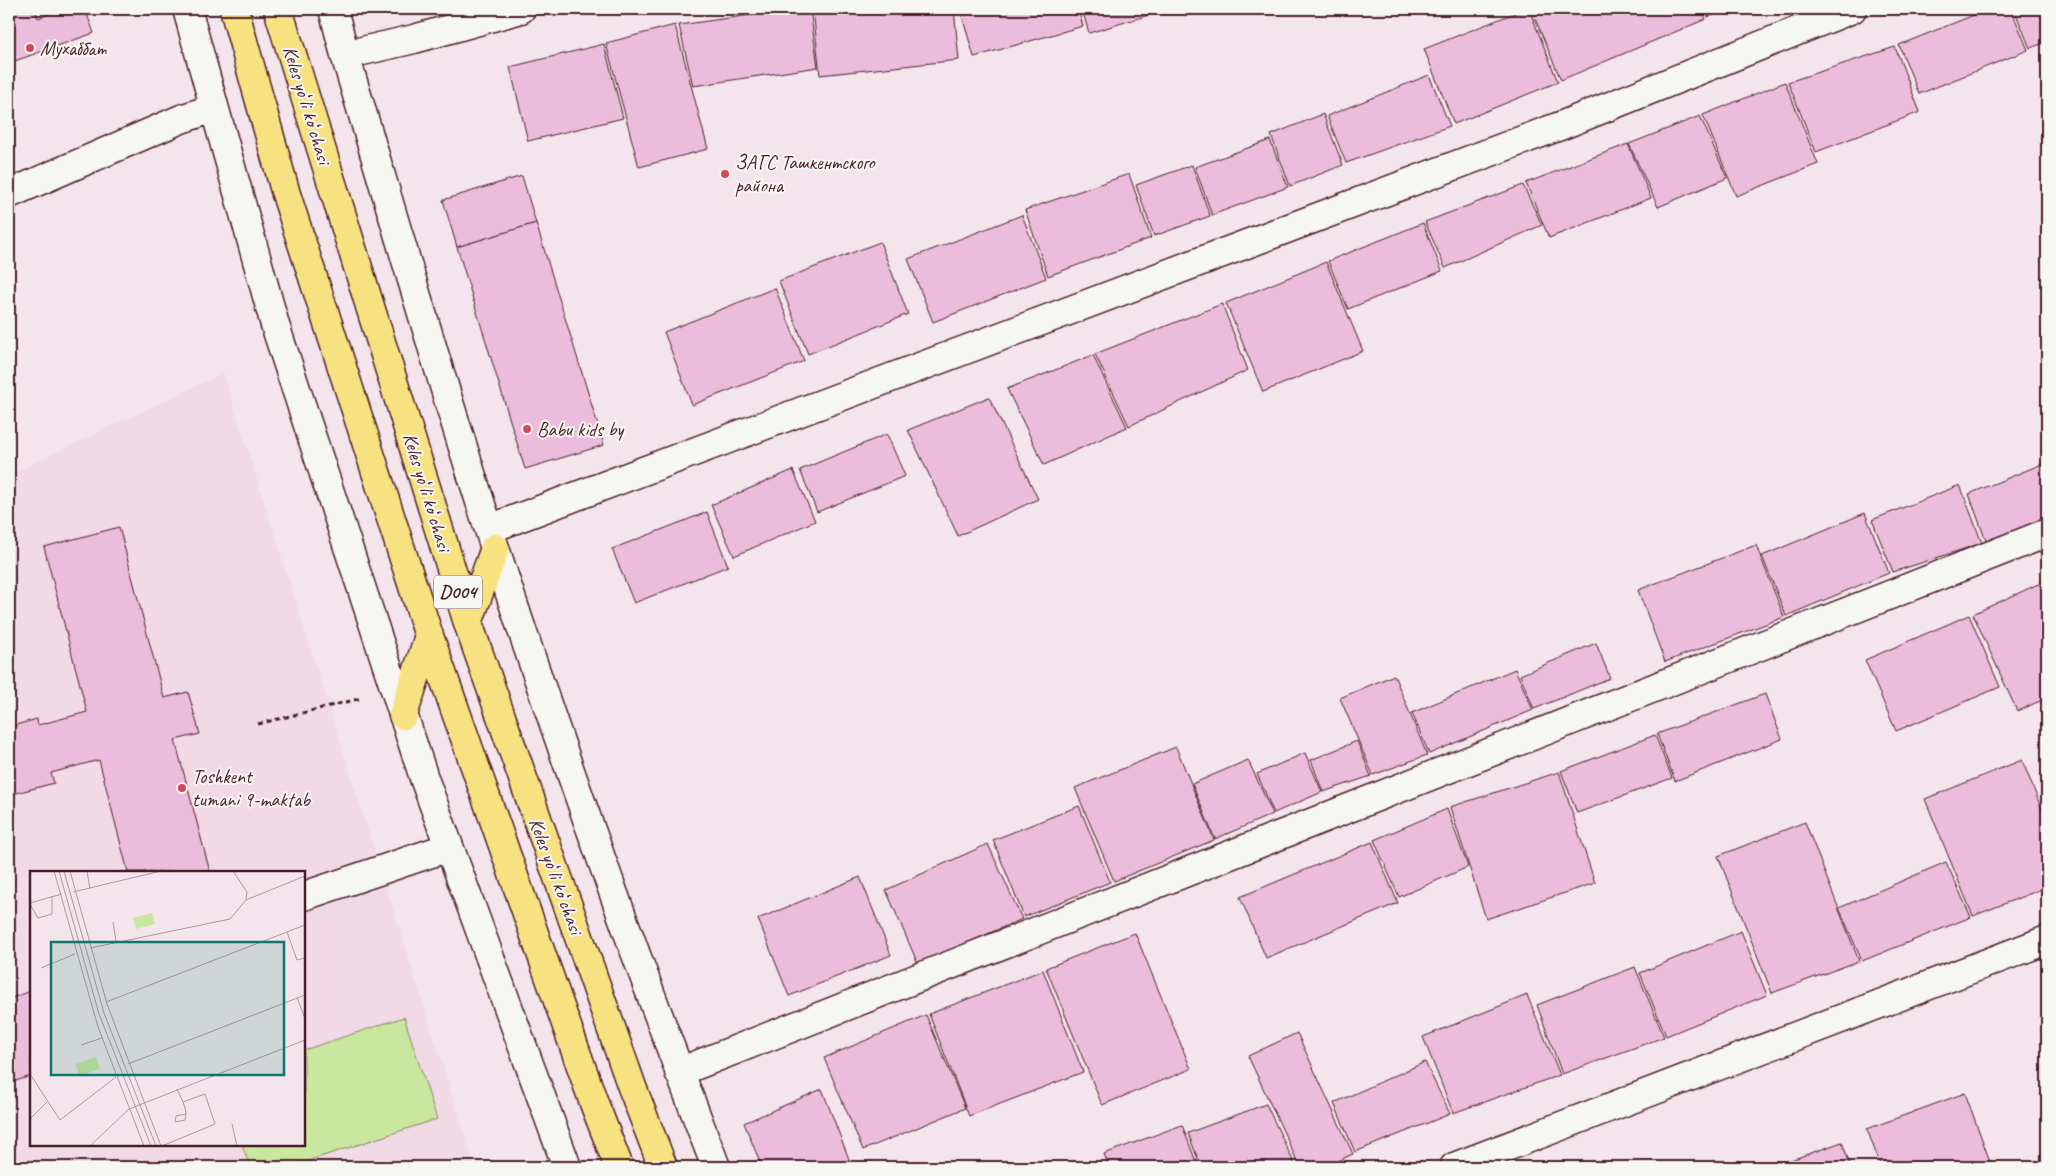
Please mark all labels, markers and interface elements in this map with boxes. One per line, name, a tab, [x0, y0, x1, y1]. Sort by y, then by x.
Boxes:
place label: Мухаббат	[40, 36, 108, 61]
marker: Мухаббат	[24, 42, 36, 54]
street label: Keles yoʻli koʻchasi	[277, 43, 337, 169]
place label: ЗАГС Ташкентского района	[735, 150, 876, 198]
marker: ЗАГС Ташкентского района	[719, 168, 731, 180]
place label: Babu kids by	[537, 417, 625, 442]
marker: Babu kids by	[521, 423, 533, 435]
street label: Keles yoʻli koʻchasi	[397, 430, 457, 556]
road number: D004	[434, 576, 482, 608]
place label: Toshkent tumani 9-maktab	[192, 764, 311, 812]
marker: Toshkent tumani 9-maktab	[176, 782, 188, 794]
street label: Keles yoʻli koʻchasi	[523, 814, 589, 940]
inset map	[30, 871, 305, 1146]

